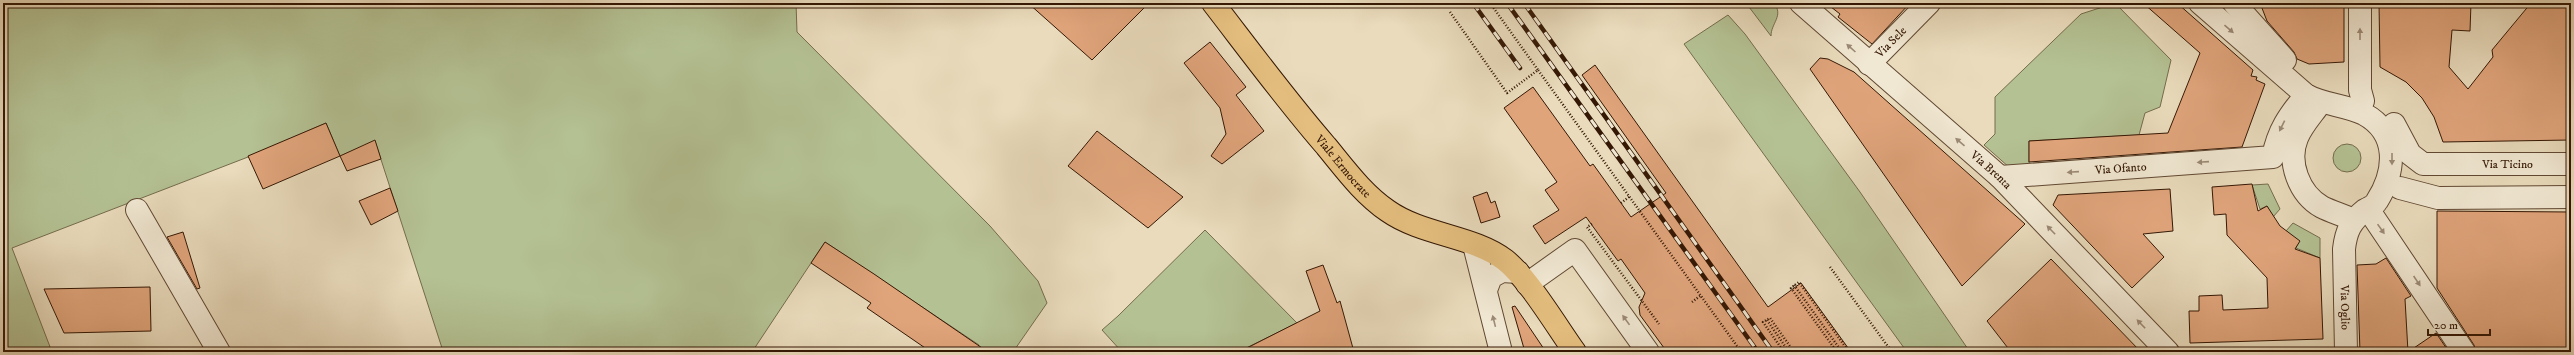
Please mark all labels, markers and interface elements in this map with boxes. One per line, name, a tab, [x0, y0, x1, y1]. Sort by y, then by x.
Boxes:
street label: Via Sele	[1872, 23, 1910, 62]
one-way arrow	[2224, 24, 2235, 33]
one-way arrow	[2357, 27, 2363, 40]
one-way arrow	[1846, 43, 1856, 53]
one-way arrow	[2279, 120, 2285, 132]
street label: Viale Ermocrate	[1311, 131, 1374, 201]
one-way arrow	[1955, 138, 1965, 147]
street label: Via Brenta	[1966, 147, 2015, 193]
one-way arrow	[2389, 153, 2395, 166]
street label: Via Ticino	[2481, 157, 2533, 172]
one-way arrow	[2196, 158, 2209, 165]
street label: Via Ofanto	[2093, 159, 2147, 178]
one-way arrow	[2067, 168, 2079, 175]
one-way arrow	[2377, 223, 2385, 234]
one-way arrow	[2046, 225, 2056, 235]
one-way arrow	[2413, 275, 2421, 286]
street label: Via Oglio	[2337, 284, 2353, 330]
scale bar	[2428, 311, 2490, 337]
one-way arrow	[1490, 315, 1496, 327]
one-way arrow	[1622, 315, 1630, 326]
text: 20 m	[2434, 318, 2458, 333]
one-way arrow	[2136, 319, 2146, 329]

